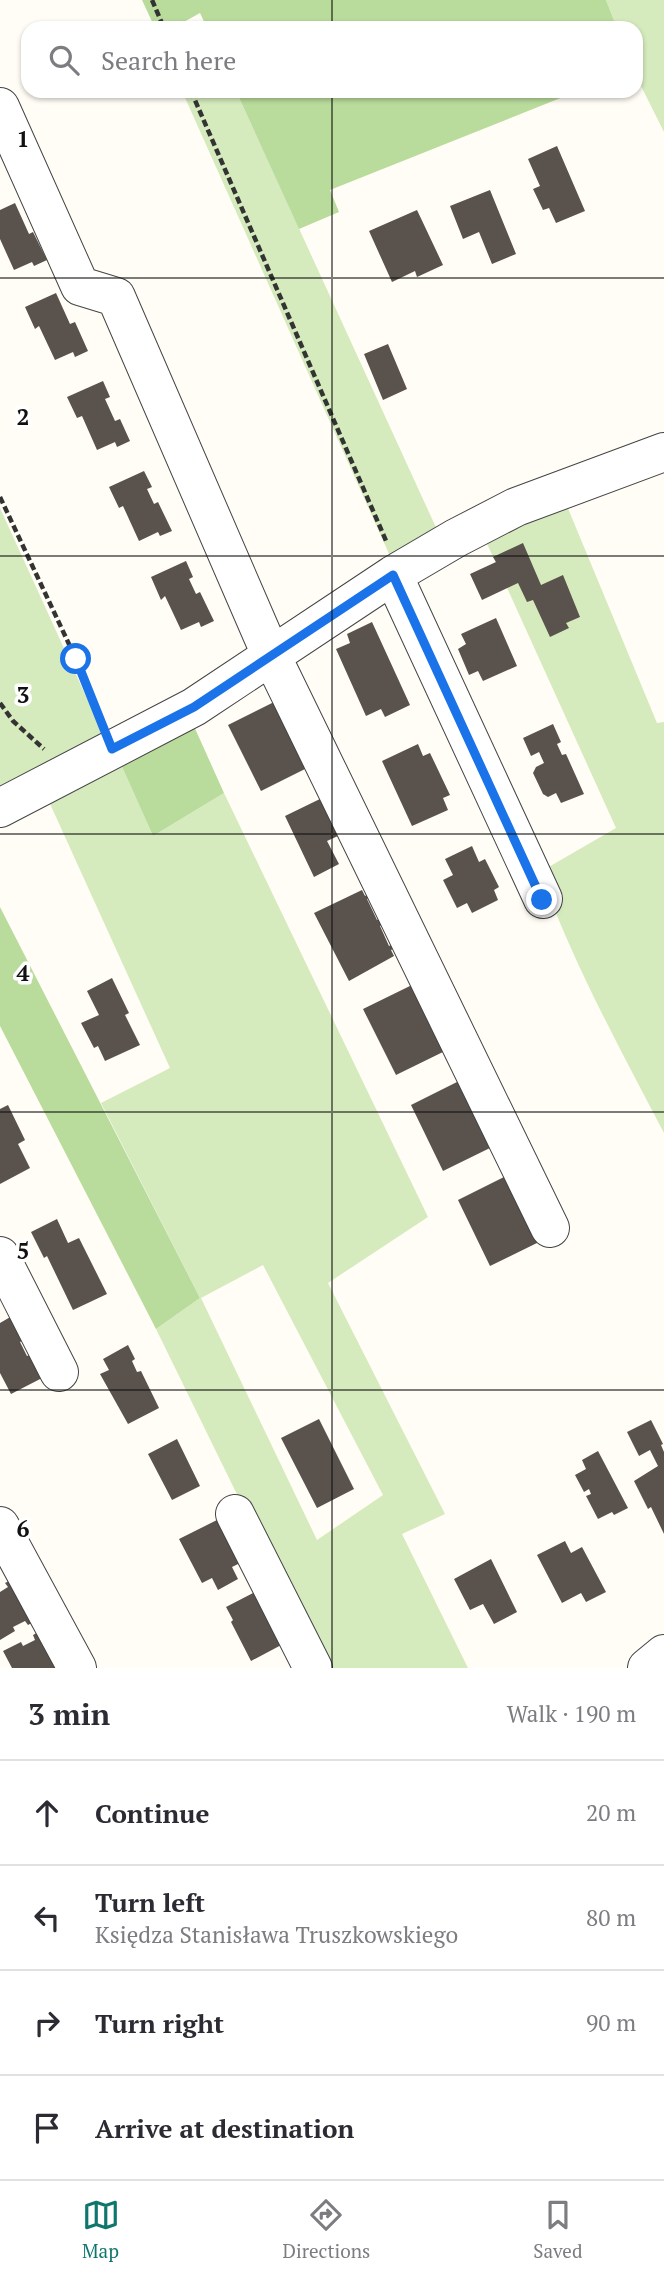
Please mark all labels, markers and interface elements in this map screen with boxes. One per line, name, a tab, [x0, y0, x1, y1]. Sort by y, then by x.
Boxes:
search box	[21, 21, 643, 98]
icon: search	[45, 41, 83, 79]
text: Search here	[101, 43, 236, 77]
text: 1	[17, 123, 30, 154]
text: 2	[17, 401, 30, 432]
route start	[60, 643, 91, 674]
text: 3	[17, 679, 30, 710]
route end	[526, 884, 557, 915]
text: 4	[17, 957, 30, 988]
text: 5	[17, 1235, 30, 1266]
text: 6	[17, 1513, 30, 1544]
text: 3 min	[28, 1694, 110, 1734]
text: Walk · 190 m	[507, 1698, 636, 1729]
icon: ahead	[28, 1794, 66, 1832]
text: Continue	[95, 1796, 209, 1830]
text: 20 m	[586, 1797, 636, 1828]
text: Turn left	[95, 1885, 205, 1919]
icon: left	[28, 1899, 66, 1937]
text: 80 m	[586, 1902, 636, 1933]
text: Księdza Stanisława Truszkowskiego	[95, 1919, 458, 1950]
icon: right	[28, 2004, 66, 2042]
text: Turn right	[95, 2006, 224, 2040]
text: 90 m	[586, 2007, 636, 2038]
icon: arrive	[28, 2109, 66, 2147]
text: Arrive at destination	[95, 2111, 354, 2145]
tab: Map	[82, 2196, 120, 2263]
tab: Directions	[283, 2196, 370, 2263]
tab: Saved	[533, 2196, 582, 2263]

